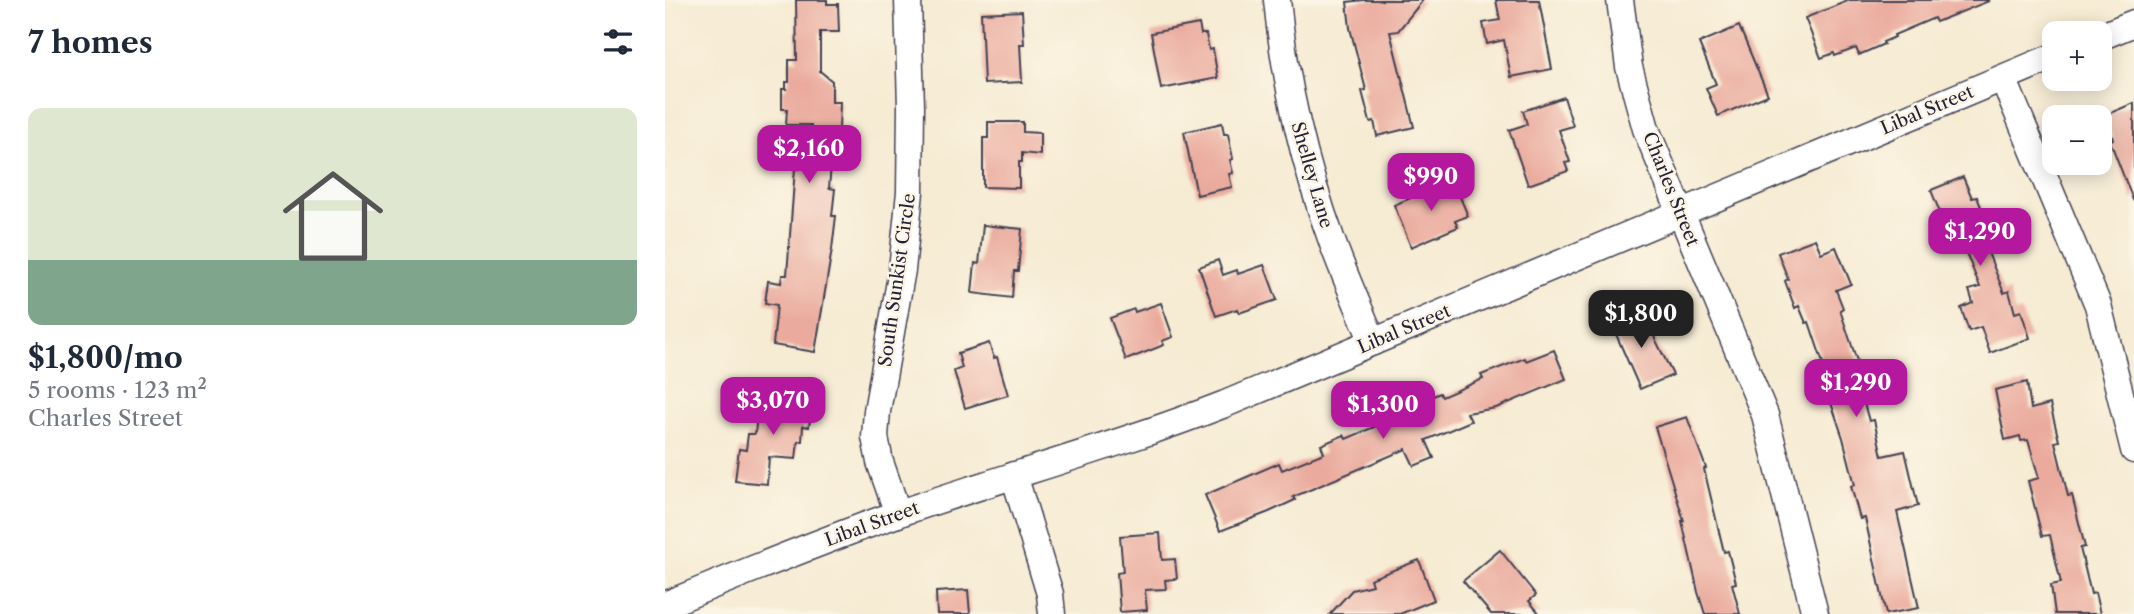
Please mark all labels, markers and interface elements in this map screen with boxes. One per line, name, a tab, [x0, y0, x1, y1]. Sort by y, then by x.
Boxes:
map controls	[2042, 21, 2112, 175]
button: +	[2042, 21, 2112, 91]
icon: filters	[599, 23, 637, 61]
text: 7 homes	[28, 24, 153, 61]
street label: Libal Street	[1877, 80, 1977, 139]
button: −	[2042, 105, 2112, 175]
street label: Shelley Lane	[1286, 119, 1338, 231]
pin: $2,160	[752, 125, 866, 185]
street label: Charles Street	[1638, 129, 1704, 250]
text: $2,160	[773, 134, 845, 162]
icon: home	[270, 153, 396, 279]
pin: $990	[1390, 154, 1472, 213]
text: $990	[1404, 162, 1458, 190]
street label: South Sunkist Circle	[874, 192, 920, 368]
pin: $1,290	[1923, 208, 2037, 268]
text: $1,290	[1944, 217, 2016, 245]
pin: $1,800	[1584, 290, 1698, 350]
street label: Libal Street	[1354, 299, 1454, 358]
text: $1,800	[1605, 299, 1677, 327]
text: $1,800/mo	[28, 339, 183, 376]
pin: $1,290	[1799, 360, 1913, 419]
text: $1,290	[1820, 368, 1892, 396]
text: 5 rooms · 123 m²	[28, 376, 207, 404]
pin: $3,070	[716, 378, 830, 437]
pin: $1,300	[1326, 382, 1440, 441]
text: $3,070	[736, 386, 810, 414]
text: $1,300	[1347, 390, 1419, 418]
text: Charles Street	[28, 404, 183, 432]
street label: Libal Street	[822, 497, 923, 551]

